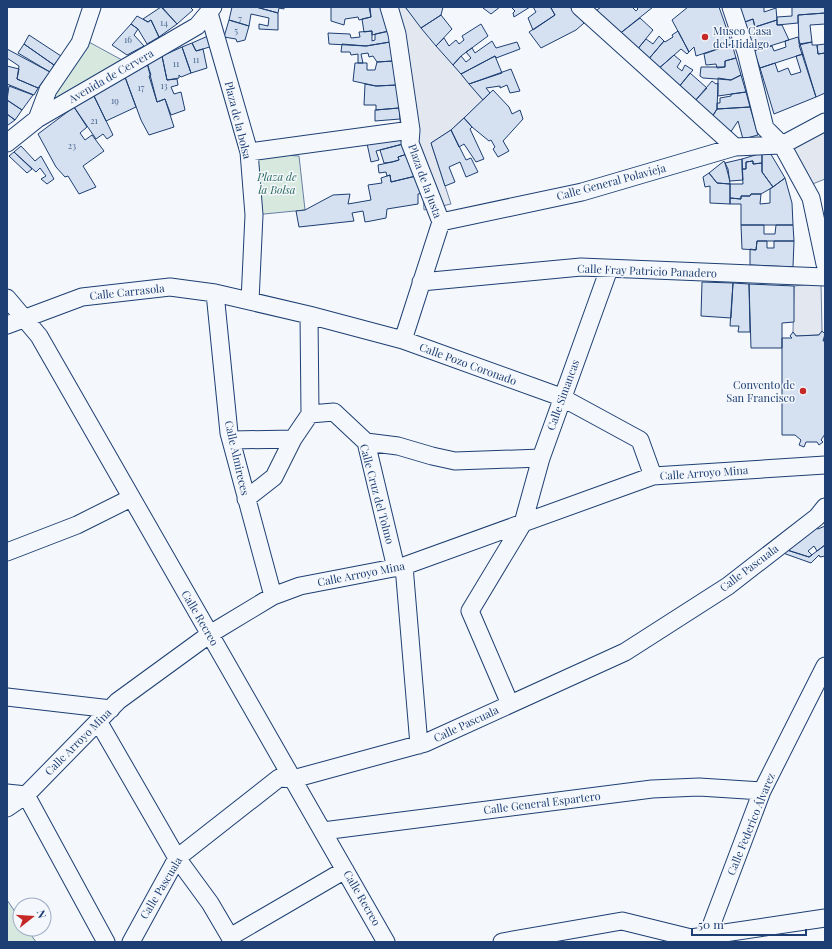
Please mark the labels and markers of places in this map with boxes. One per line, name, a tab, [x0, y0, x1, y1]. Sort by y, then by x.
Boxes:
place label: Museo Casa del Hidalgo	[713, 23, 772, 51]
marker: Museo Casa del Hidalgo	[700, 32, 710, 42]
place label: Convento de San Francisco	[726, 377, 795, 405]
marker: Convento de San Francisco	[798, 386, 808, 396]

